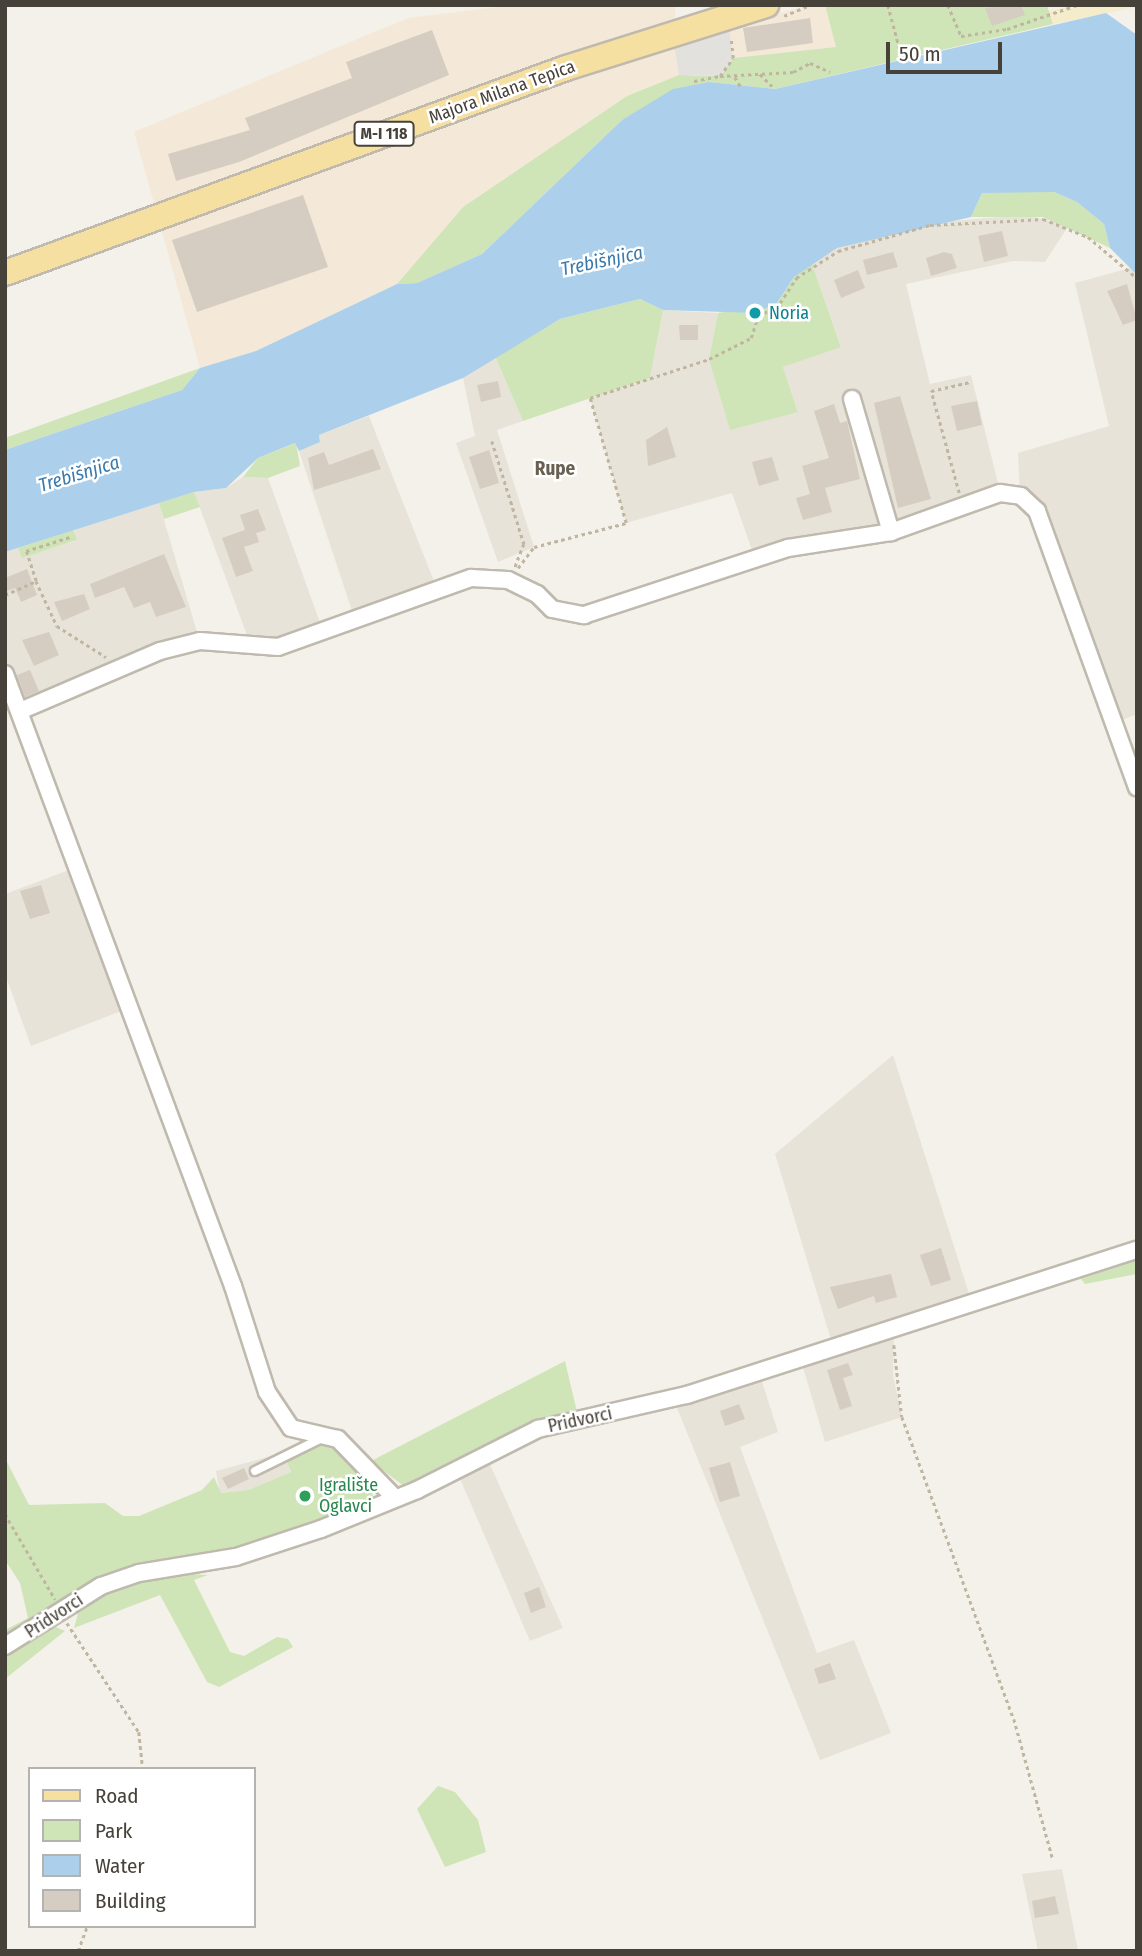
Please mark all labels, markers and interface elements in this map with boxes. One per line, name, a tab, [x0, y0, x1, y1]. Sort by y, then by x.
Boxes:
scale bar	[890, 28, 1006, 72]
text: 50 m	[899, 41, 941, 67]
street label: Majora Milana Tepica	[426, 55, 578, 129]
road number: M-I 118	[352, 122, 416, 146]
water label: Trebišnjica	[559, 241, 645, 281]
place label: Noria	[769, 302, 809, 324]
marker: Noria	[747, 305, 763, 321]
water label: Trebišnjica	[36, 451, 122, 497]
district label: Rupe	[535, 458, 575, 480]
street label: Pridvorci	[546, 1403, 614, 1437]
place label: Igralište Oglavci	[319, 1475, 378, 1518]
marker: Igralište Oglavci	[297, 1488, 313, 1504]
street label: Pridvorci	[21, 1589, 87, 1643]
legend	[28, 1767, 256, 1928]
text: Road	[95, 1783, 139, 1809]
text: Park	[95, 1818, 132, 1844]
text: Water	[95, 1853, 145, 1879]
text: Building	[95, 1888, 166, 1914]

